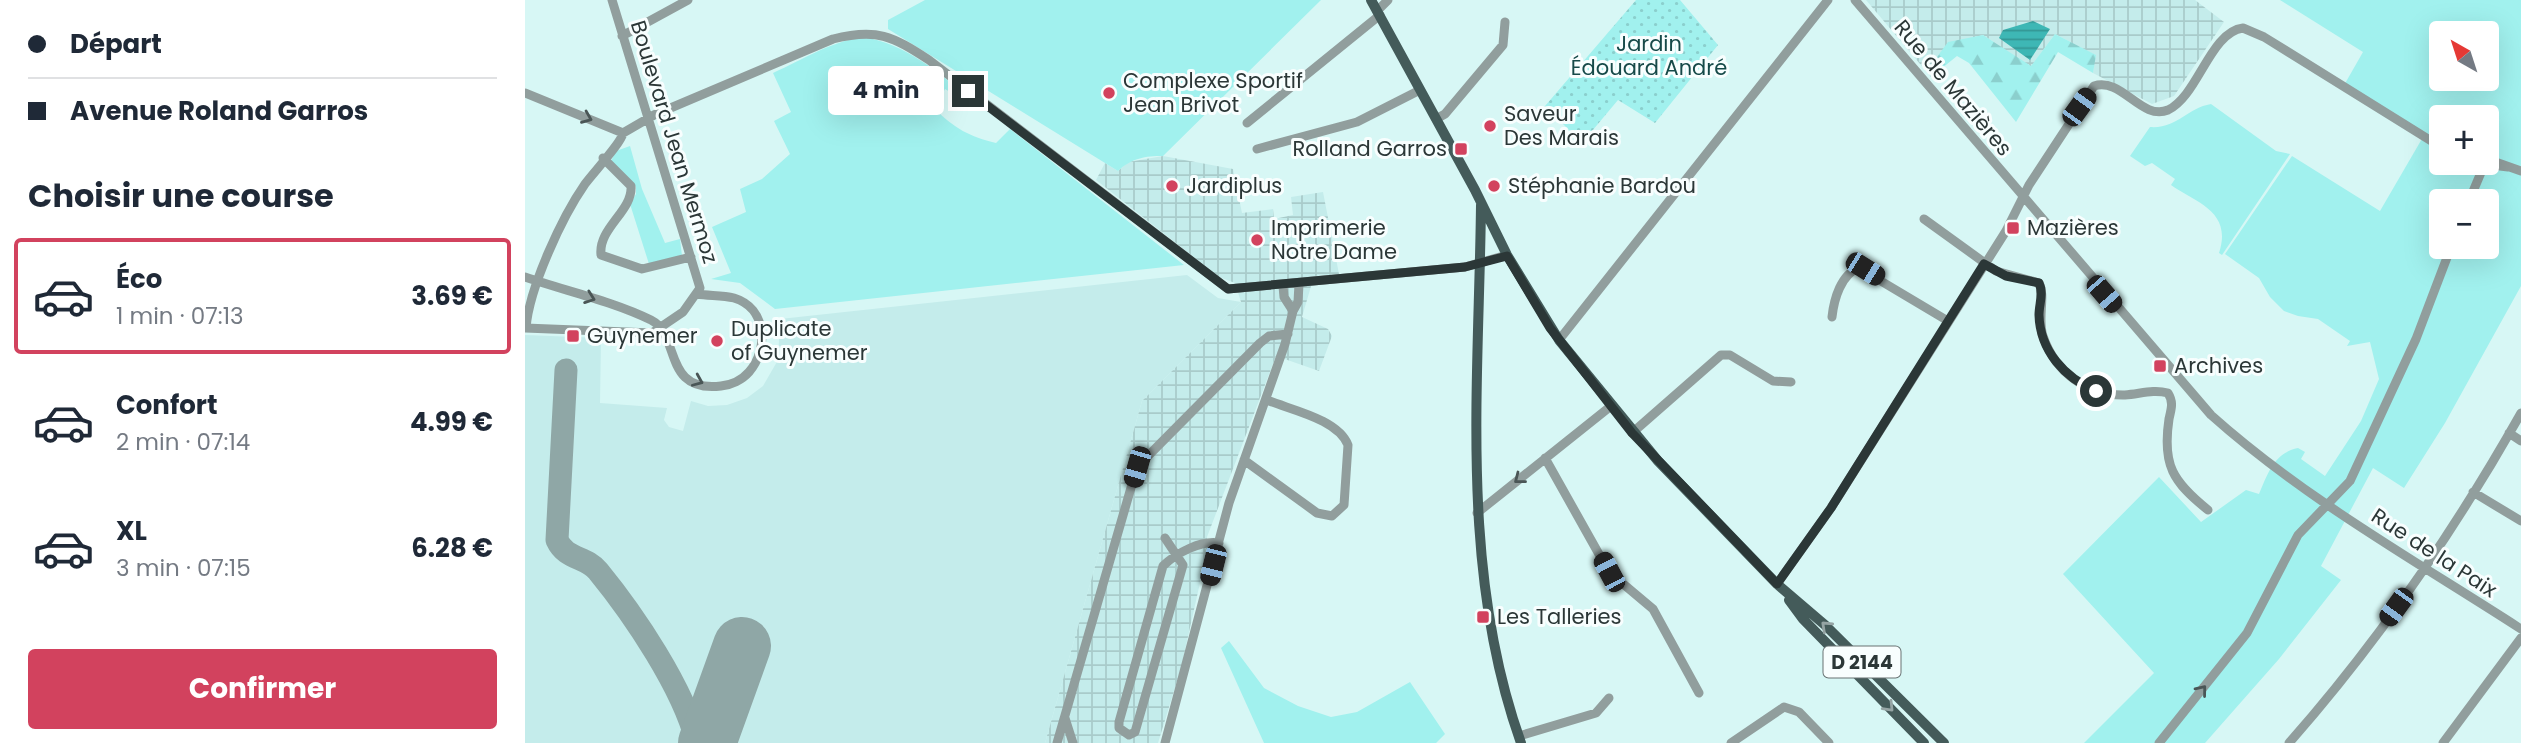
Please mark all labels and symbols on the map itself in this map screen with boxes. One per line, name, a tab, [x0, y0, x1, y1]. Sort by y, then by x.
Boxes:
street label: Rue de Mazières	[1888, 13, 2019, 162]
street label: Boulevard Jean Mermoz	[624, 17, 725, 267]
north arrow	[2429, 21, 2499, 91]
park label: Jardin Édouard André	[1571, 29, 1727, 82]
callout: 4 min	[828, 66, 943, 116]
place label: Complexe Sportif Jean Brivot	[1123, 66, 1303, 119]
route end	[952, 75, 984, 107]
car	[2059, 84, 2100, 130]
marker: Complexe Sportif Jean Brivot	[1101, 85, 1117, 101]
place label: Saveur Des Marais	[1504, 99, 1619, 152]
one-way arrow	[579, 110, 592, 124]
marker: Saveur Des Marais	[1482, 118, 1498, 134]
place label: Rolland Garros	[1292, 134, 1447, 163]
marker: Rolland Garros	[1453, 141, 1469, 157]
place label: Jardiplus	[1186, 171, 1282, 200]
place label: Stéphanie Bardou	[1508, 171, 1696, 200]
marker: Jardiplus	[1164, 178, 1180, 194]
marker: Stéphanie Bardou	[1486, 178, 1502, 194]
place label: Imprimerie Notre Dame	[1271, 213, 1397, 266]
place label: Mazières	[2027, 213, 2119, 242]
marker: Mazières	[2005, 220, 2021, 236]
marker: Imprimerie Notre Dame	[1249, 232, 1265, 248]
car	[1842, 249, 1889, 289]
car	[2083, 271, 2126, 317]
one-way arrow	[583, 290, 595, 304]
place label: Duplicate of Guynemer	[731, 314, 868, 367]
place label: Guynemer	[587, 321, 698, 350]
marker: Guynemer	[565, 328, 581, 344]
marker: Duplicate of Guynemer	[709, 333, 725, 349]
place label: Archives	[2174, 351, 2263, 380]
marker: Archives	[2152, 358, 2168, 374]
one-way arrow	[691, 373, 703, 387]
route start	[2080, 375, 2112, 407]
car	[1122, 444, 1153, 490]
one-way arrow	[1514, 471, 1527, 484]
street label: Rue de la Paix	[2366, 501, 2503, 604]
car	[1198, 542, 1229, 588]
car	[1590, 549, 1629, 595]
car	[2376, 584, 2417, 630]
place label: Les Talleries	[1497, 602, 1622, 631]
marker: Les Talleries	[1475, 609, 1491, 625]
one-way arrow	[1821, 622, 1834, 635]
road number: D 2144	[1823, 646, 1901, 678]
one-way arrow	[2194, 686, 2207, 698]
one-way arrow	[1880, 699, 1893, 712]

